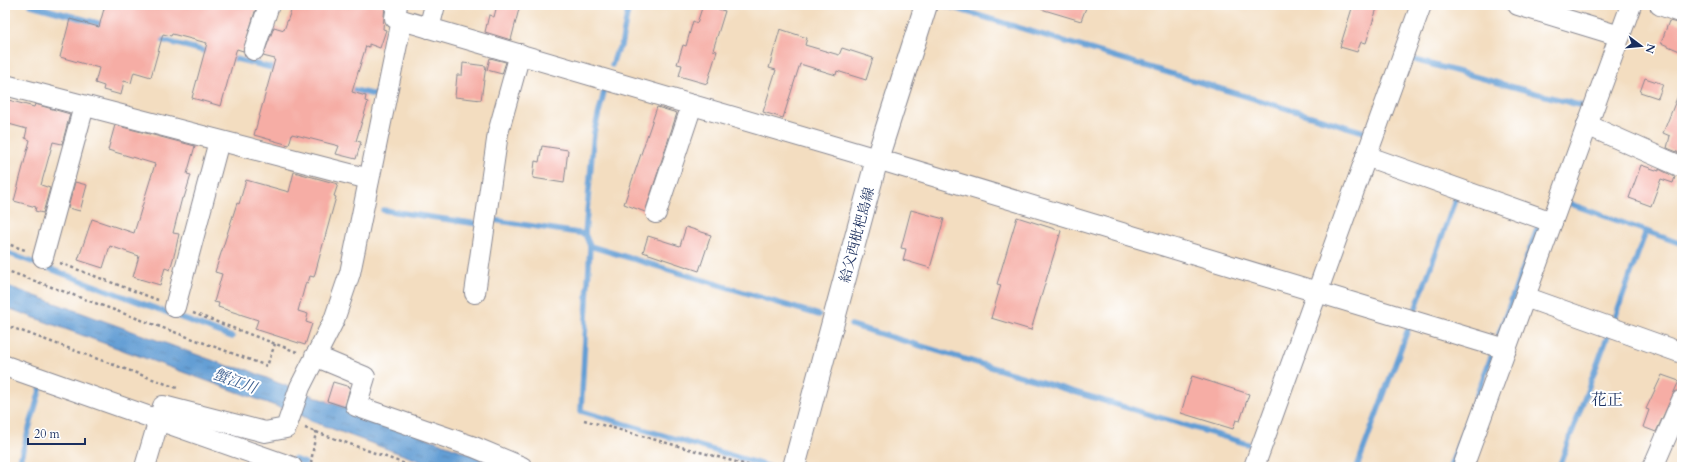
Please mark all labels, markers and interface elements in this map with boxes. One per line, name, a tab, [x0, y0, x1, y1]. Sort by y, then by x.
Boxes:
north arrow	[1621, 26, 1661, 66]
text: N	[1641, 42, 1659, 56]
street label: 給父西枇杷島線	[835, 185, 879, 285]
water label: 蟹江川	[210, 364, 261, 399]
district label: 花正	[1591, 389, 1623, 411]
scale bar	[28, 420, 85, 446]
text: 20 m	[34, 426, 61, 442]

